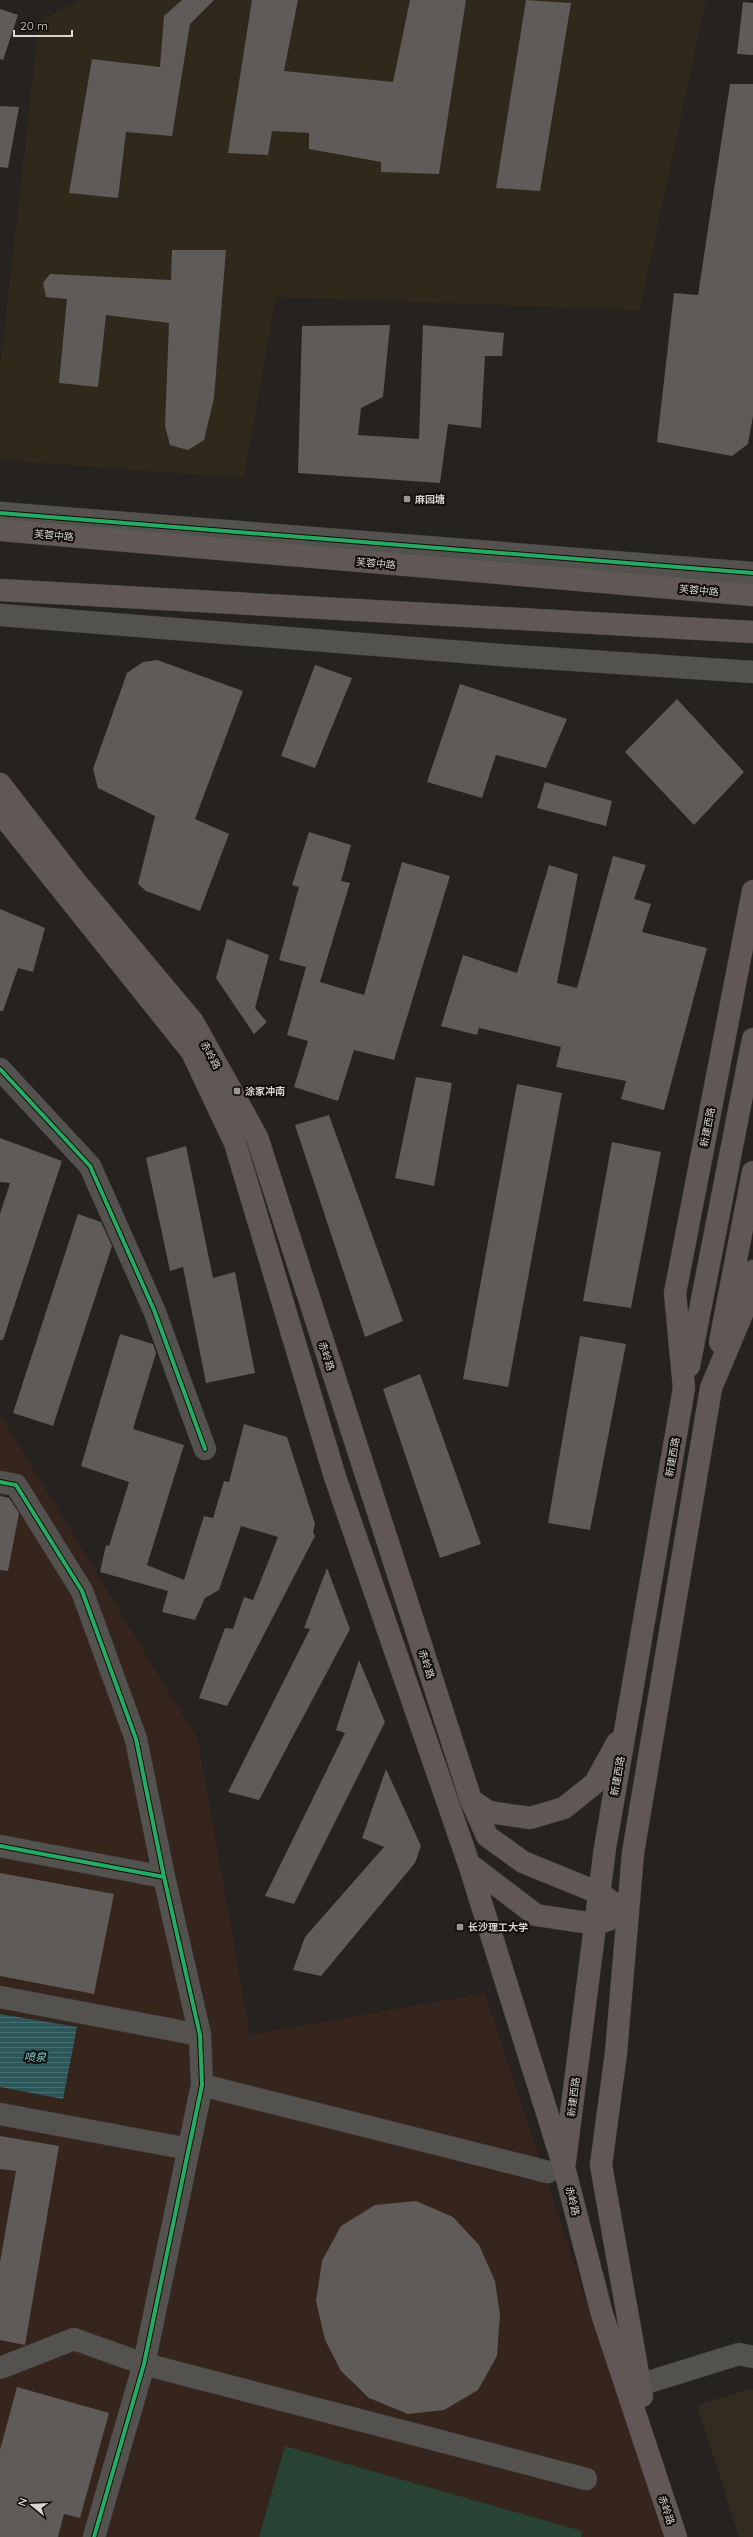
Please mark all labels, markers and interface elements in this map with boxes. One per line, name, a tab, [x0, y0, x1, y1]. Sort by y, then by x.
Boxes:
scale bar	[14, 12, 72, 38]
text: 20 m	[20, 18, 48, 33]
place label: 麻园塘	[415, 493, 445, 506]
marker: 麻园塘	[402, 494, 412, 504]
street label: 芙蓉中路	[33, 527, 74, 544]
street label: 芙蓉中路	[355, 555, 396, 572]
street label: 芙蓉中路	[678, 582, 719, 599]
street label: 赤岭路	[198, 1039, 224, 1072]
place label: 涂家冲南	[245, 1085, 285, 1098]
marker: 涂家冲南	[232, 1086, 242, 1096]
street label: 新建西路	[697, 1106, 718, 1148]
street label: 赤岭路	[316, 1340, 337, 1372]
street label: 新建西路	[663, 1436, 682, 1478]
street label: 赤岭路	[416, 1648, 437, 1680]
street label: 新建西路	[608, 1755, 627, 1797]
place label: 长沙理工大学	[468, 1921, 528, 1934]
marker: 长沙理工大学	[455, 1922, 465, 1932]
water label: 喷泉	[24, 2050, 47, 2064]
street label: 新建西路	[565, 2076, 582, 2118]
street label: 赤岭路	[563, 2185, 582, 2217]
north arrow	[12, 2485, 52, 2525]
street label: 赤岭路	[655, 2494, 678, 2526]
text: N	[15, 2496, 30, 2508]

